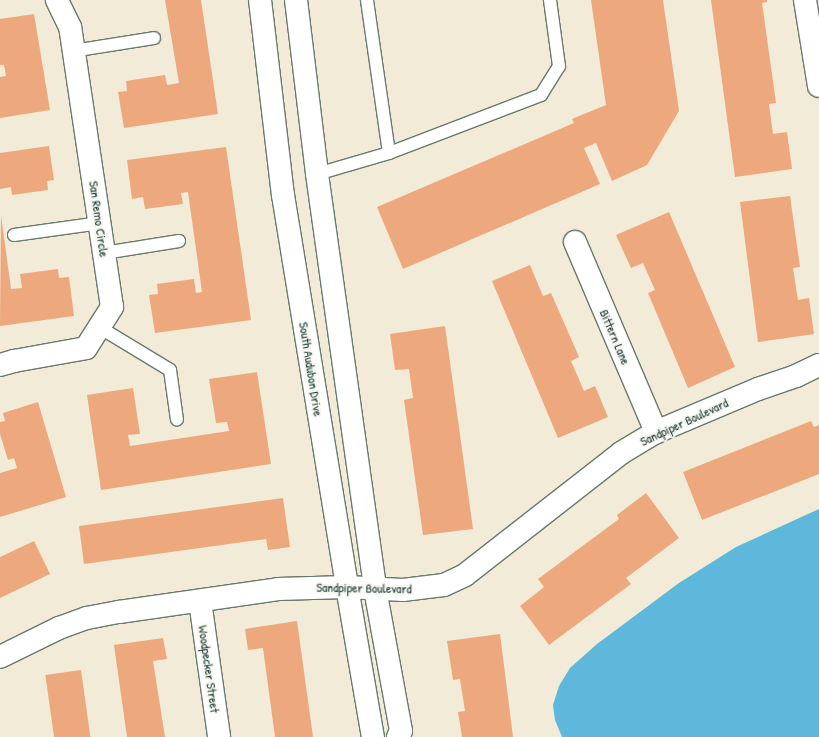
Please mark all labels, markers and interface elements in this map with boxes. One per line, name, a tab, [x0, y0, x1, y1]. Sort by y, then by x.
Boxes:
street label: San Remo Circle	[86, 180, 112, 258]
street label: Bittern Lane	[596, 307, 634, 367]
street label: South Audubon Drive	[296, 321, 326, 417]
street label: Sandpiper Boulevard	[638, 395, 730, 449]
street label: Sandpiper Boulevard	[316, 579, 412, 597]
street label: Woodpecker Street	[195, 624, 223, 714]

